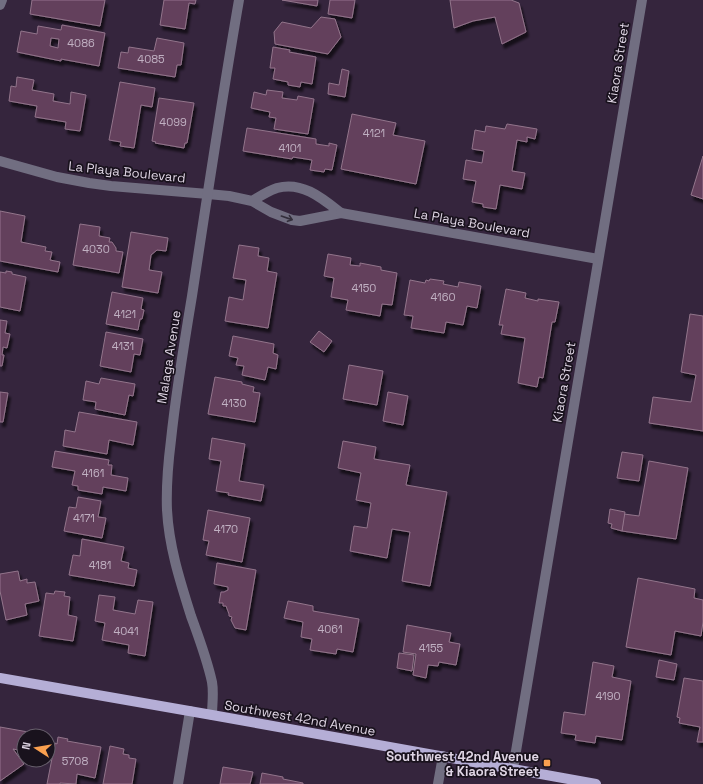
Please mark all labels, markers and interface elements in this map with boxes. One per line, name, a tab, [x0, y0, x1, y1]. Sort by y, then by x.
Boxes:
street label: Kiaora Street	[603, 21, 633, 105]
house number: 4086	[67, 36, 95, 50]
house number: 4085	[137, 52, 165, 66]
house number: 4099	[159, 115, 187, 129]
house number: 4121	[363, 126, 385, 140]
house number: 4101	[279, 141, 301, 155]
street label: La Playa Boulevard	[68, 157, 186, 187]
street label: La Playa Boulevard	[413, 204, 531, 242]
one-way arrow	[280, 214, 292, 222]
house number: 4030	[82, 242, 110, 256]
house number: 4150	[352, 281, 376, 295]
house number: 4160	[431, 290, 456, 304]
house number: 4121	[114, 307, 136, 321]
street label: Malaga Avenue	[153, 309, 185, 405]
house number: 4131	[112, 339, 134, 353]
street label: Kiaora Street	[549, 340, 579, 424]
house number: 4130	[222, 396, 246, 410]
house number: 4161	[82, 466, 104, 480]
house number: 4171	[73, 511, 95, 525]
house number: 4170	[214, 522, 238, 536]
house number: 4181	[89, 558, 111, 572]
house number: 4061	[317, 622, 343, 636]
house number: 4041	[113, 624, 139, 638]
house number: 4155	[419, 641, 444, 655]
house number: 4190	[596, 689, 621, 703]
street label: Southwest 42nd Avenue	[223, 696, 377, 740]
north arrow	[16, 728, 56, 768]
text: N	[19, 741, 34, 751]
place label: Southwest 42nd Avenue & Kiaora Street	[386, 748, 539, 780]
house number: 5708	[62, 754, 88, 768]
marker: Southwest 42nd Avenue & Kiaora Street	[542, 758, 552, 768]

